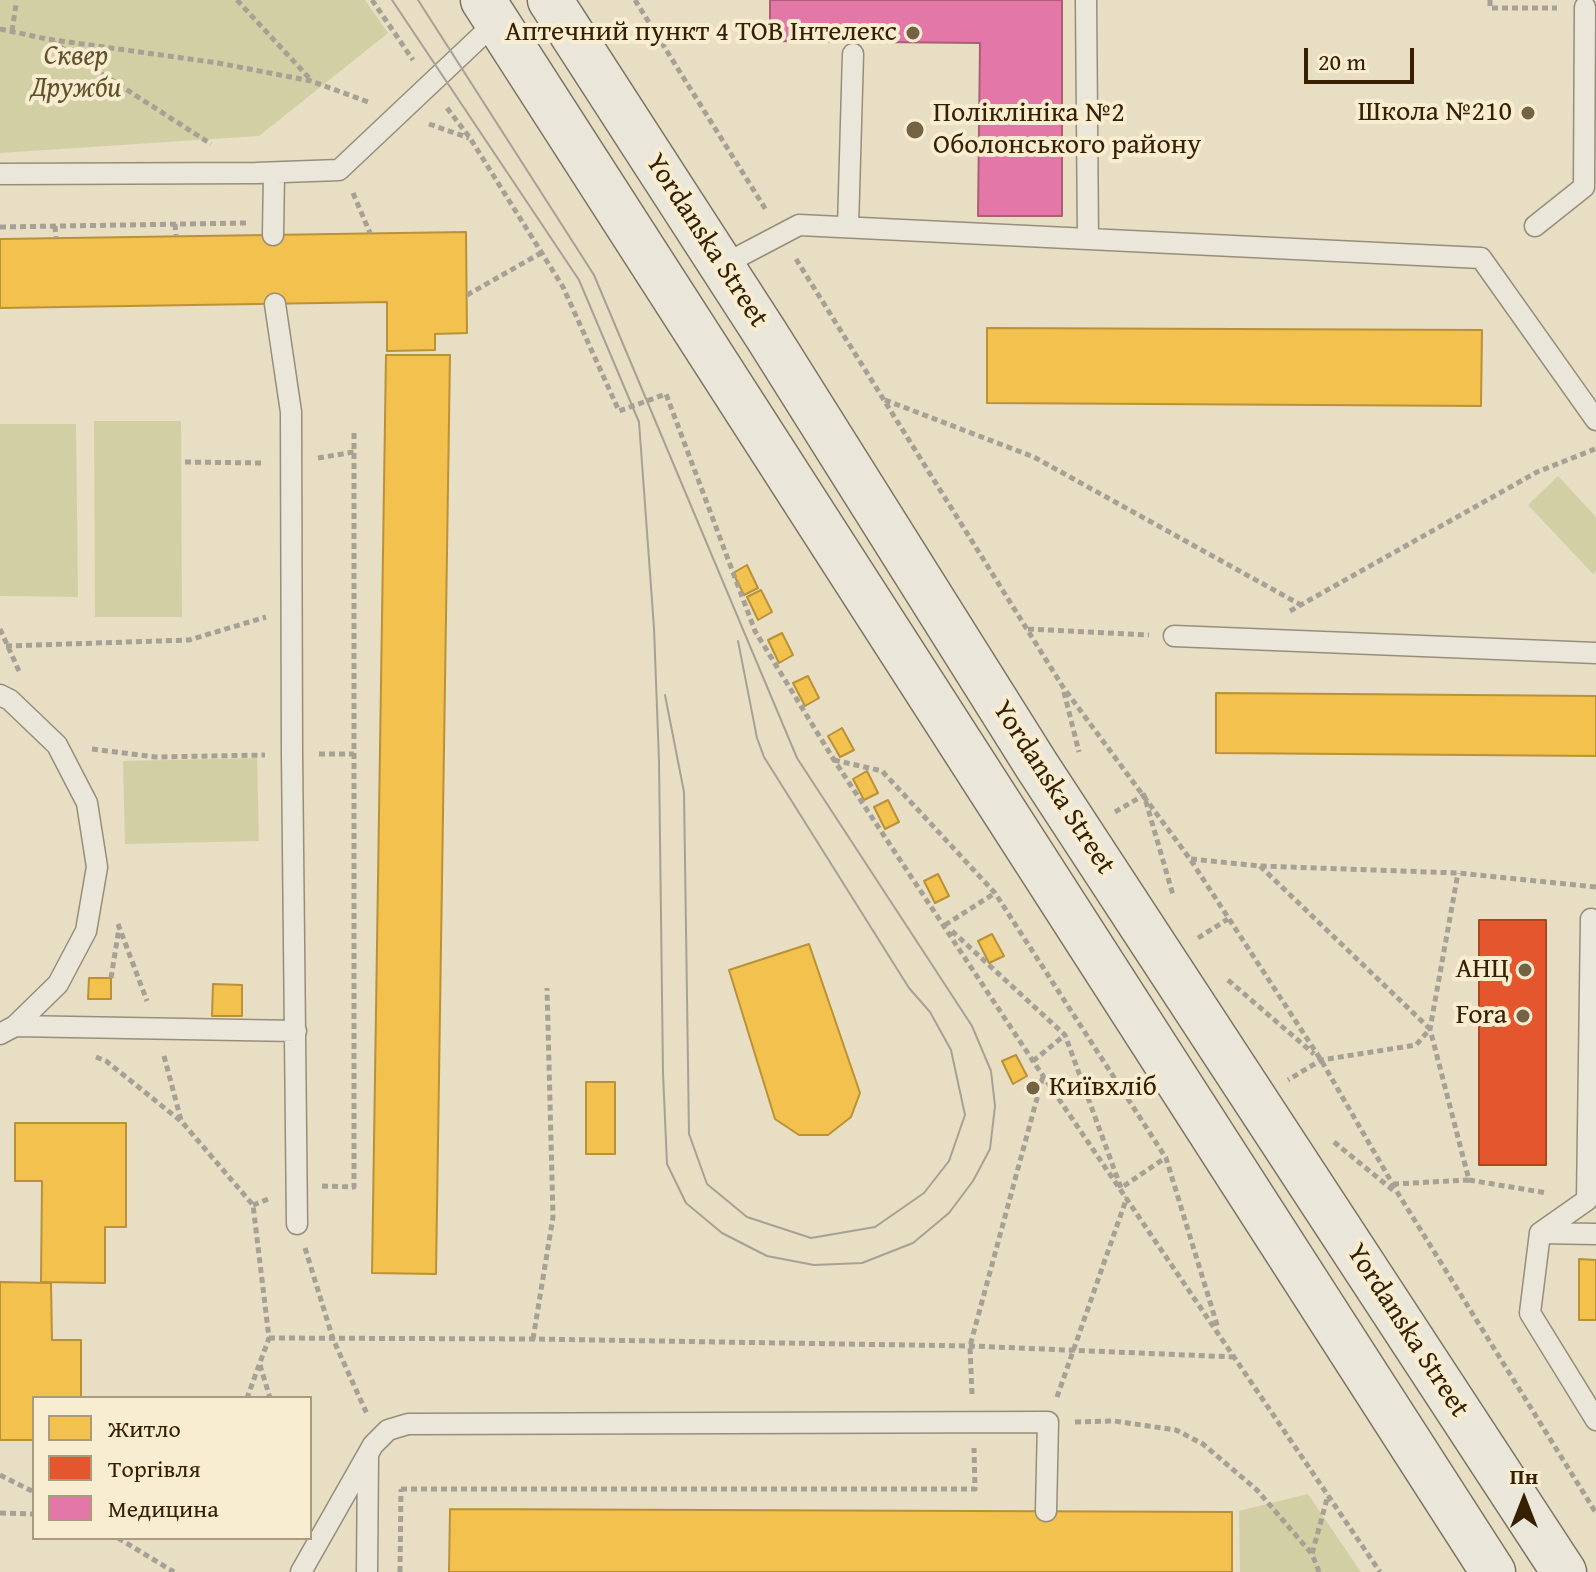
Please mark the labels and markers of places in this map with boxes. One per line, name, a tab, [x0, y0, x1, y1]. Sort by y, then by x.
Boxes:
place label: Аптечний пункт 4 ТОВ Інтелекс	[505, 16, 897, 50]
marker: Аптечний пункт 4 ТОВ Інтелекс	[904, 24, 922, 42]
place label: Школа №210	[1358, 96, 1512, 130]
place label: Поліклініка №2 Оболонського району	[933, 97, 1201, 163]
marker: Школа №210	[1519, 104, 1537, 122]
marker: Поліклініка №2 Оболонського району	[904, 119, 926, 141]
place label: АНЦ	[1455, 953, 1509, 987]
marker: АНЦ	[1516, 961, 1534, 979]
place label: Fora	[1456, 999, 1507, 1033]
marker: Fora	[1514, 1007, 1532, 1025]
place label: Київхліб	[1049, 1071, 1157, 1105]
marker: Київхліб	[1024, 1079, 1042, 1097]

